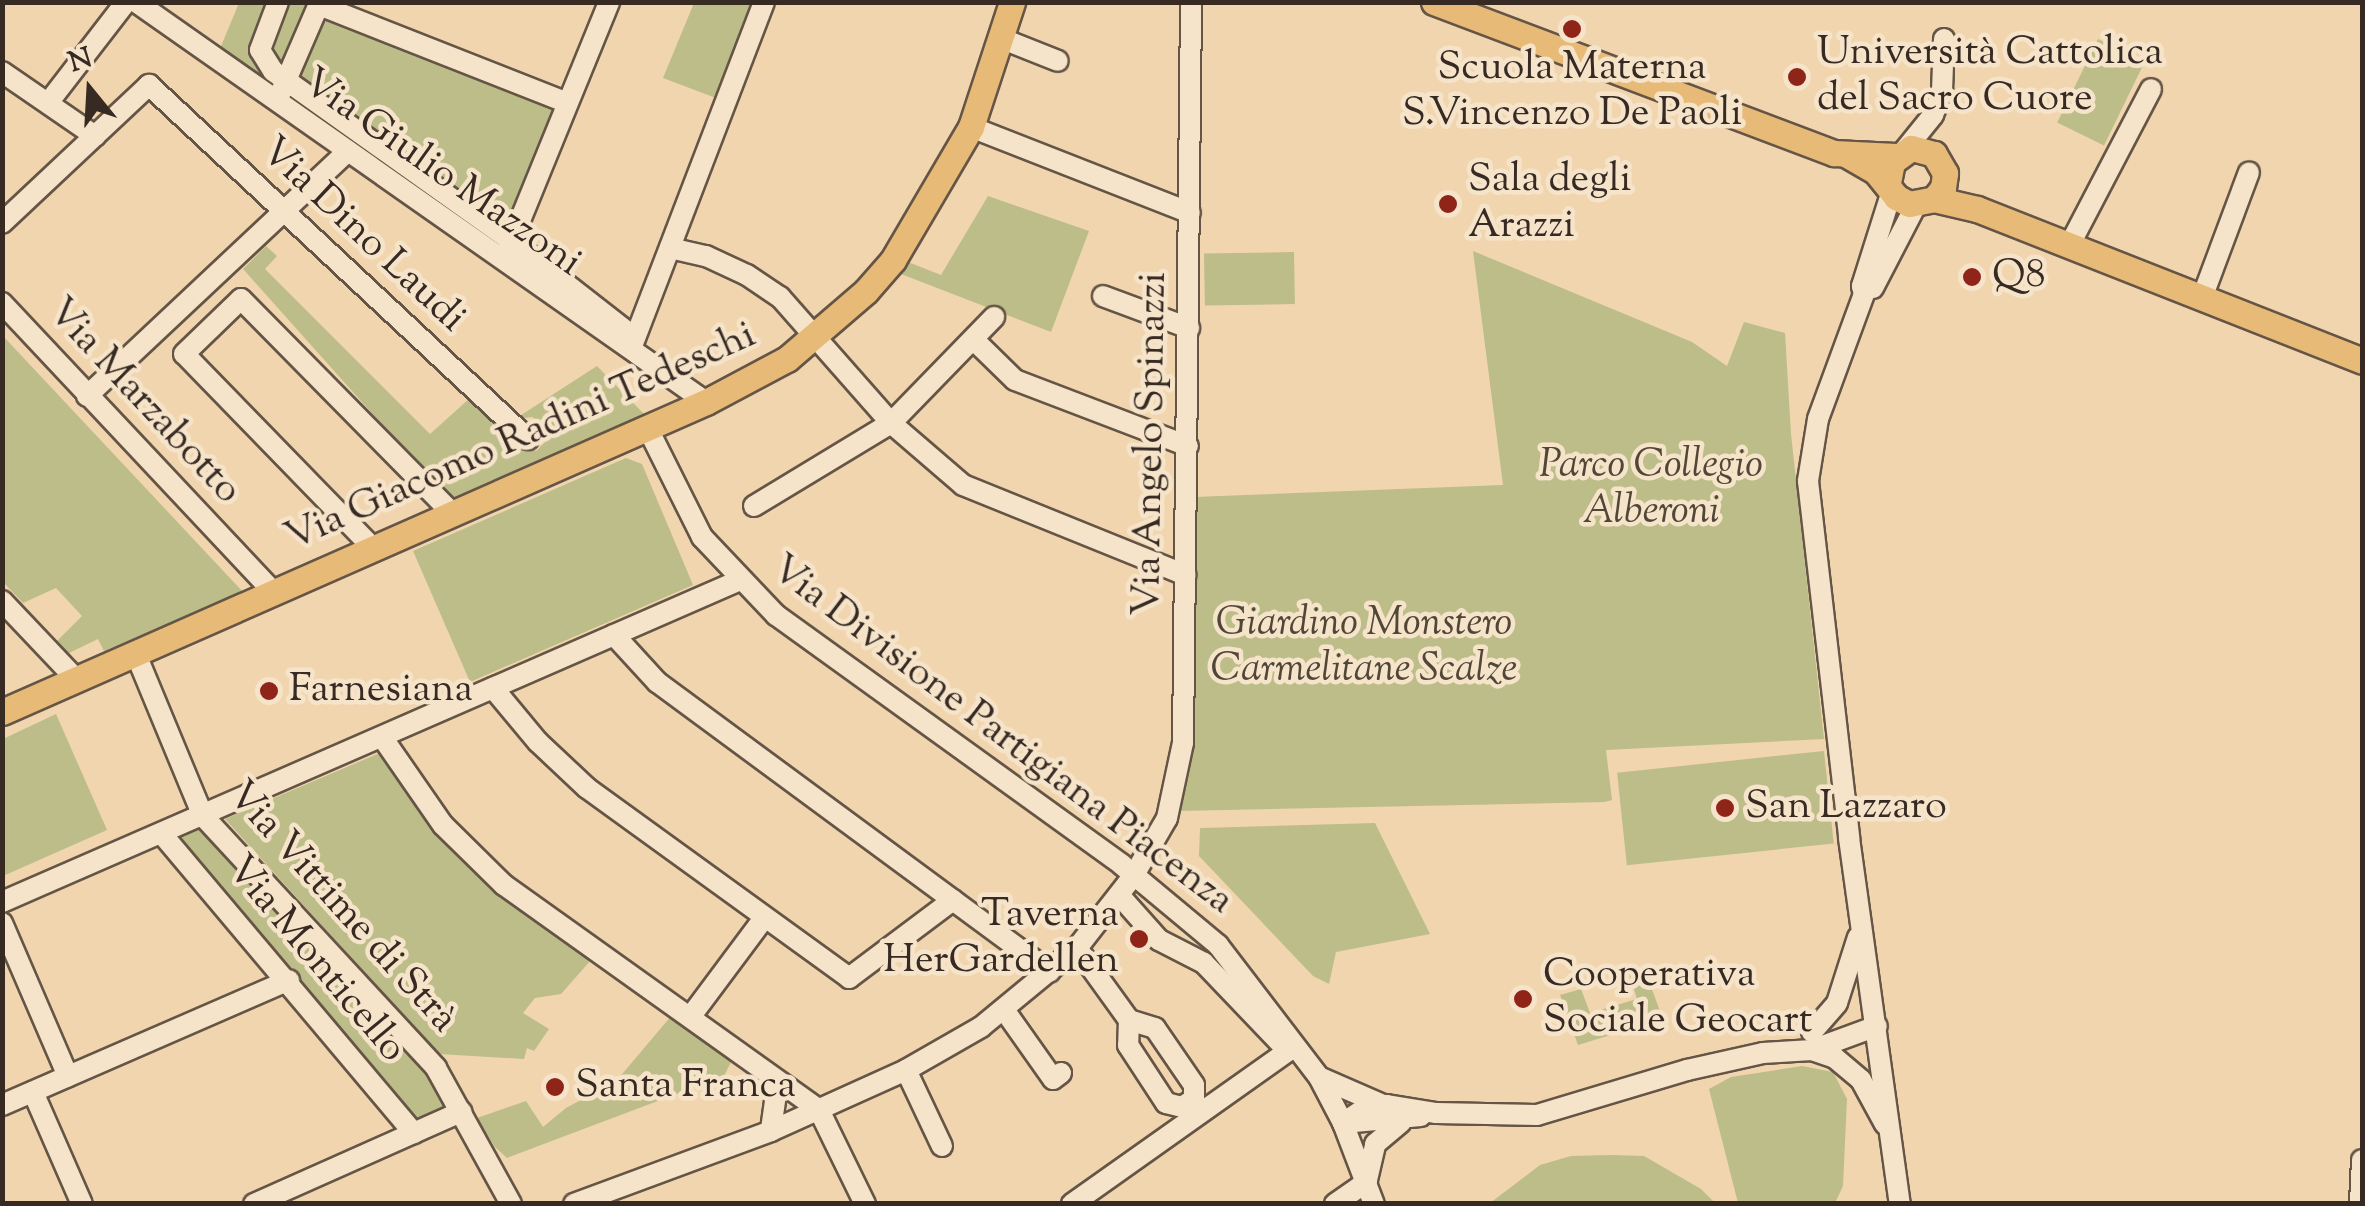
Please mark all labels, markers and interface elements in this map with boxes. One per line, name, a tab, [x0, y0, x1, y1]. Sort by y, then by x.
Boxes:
marker: Scuola Materna S.Vincenzo De Paoli	[1561, 18, 1583, 40]
place label: Università Cattolica del Sacro Cuore	[1817, 30, 2163, 124]
text: N	[64, 39, 98, 84]
north arrow	[40, 40, 140, 140]
place label: Scuola Materna S.Vincenzo De Paoli	[1402, 45, 1742, 139]
street label: Via Giulio Mazzoni	[292, 60, 590, 288]
marker: Università Cattolica del Sacro Cuore	[1786, 66, 1808, 88]
street label: Via Dino Laudi	[249, 128, 475, 344]
place label: Sala degli Arazzi	[1468, 157, 1631, 251]
marker: Sala degli Arazzi	[1437, 193, 1459, 215]
place label: Q8	[1992, 253, 2046, 301]
marker: Q8	[1961, 266, 1983, 288]
street label: Via Angelo Spinazzi	[1125, 272, 1179, 616]
street label: Via Marzabotto	[35, 289, 251, 515]
street label: Via Giacomo Radini Tedeschi	[278, 312, 764, 564]
park label: Parco Collegio Alberoni	[1539, 443, 1763, 537]
street label: Via Divisione Partigiana Piacenza	[760, 546, 1242, 926]
park label: Giardino Monstero Carmelitane Scalze	[1211, 601, 1517, 695]
place label: Farnesiana	[289, 667, 473, 715]
marker: Farnesiana	[258, 680, 280, 702]
street label: Via Vittime di Strà	[216, 773, 466, 1043]
place label: San Lazzaro	[1745, 784, 1947, 832]
marker: San Lazzaro	[1714, 797, 1736, 819]
street label: Via Monticello	[215, 847, 415, 1073]
place label: Taverna HerGardellen	[883, 892, 1119, 986]
marker: Taverna HerGardellen	[1128, 928, 1150, 950]
place label: Cooperativa Sociale Geocart	[1543, 952, 1812, 1046]
marker: Cooperativa Sociale Geocart	[1512, 988, 1534, 1010]
place label: Santa Franca	[575, 1063, 796, 1111]
marker: Santa Franca	[544, 1076, 566, 1098]

